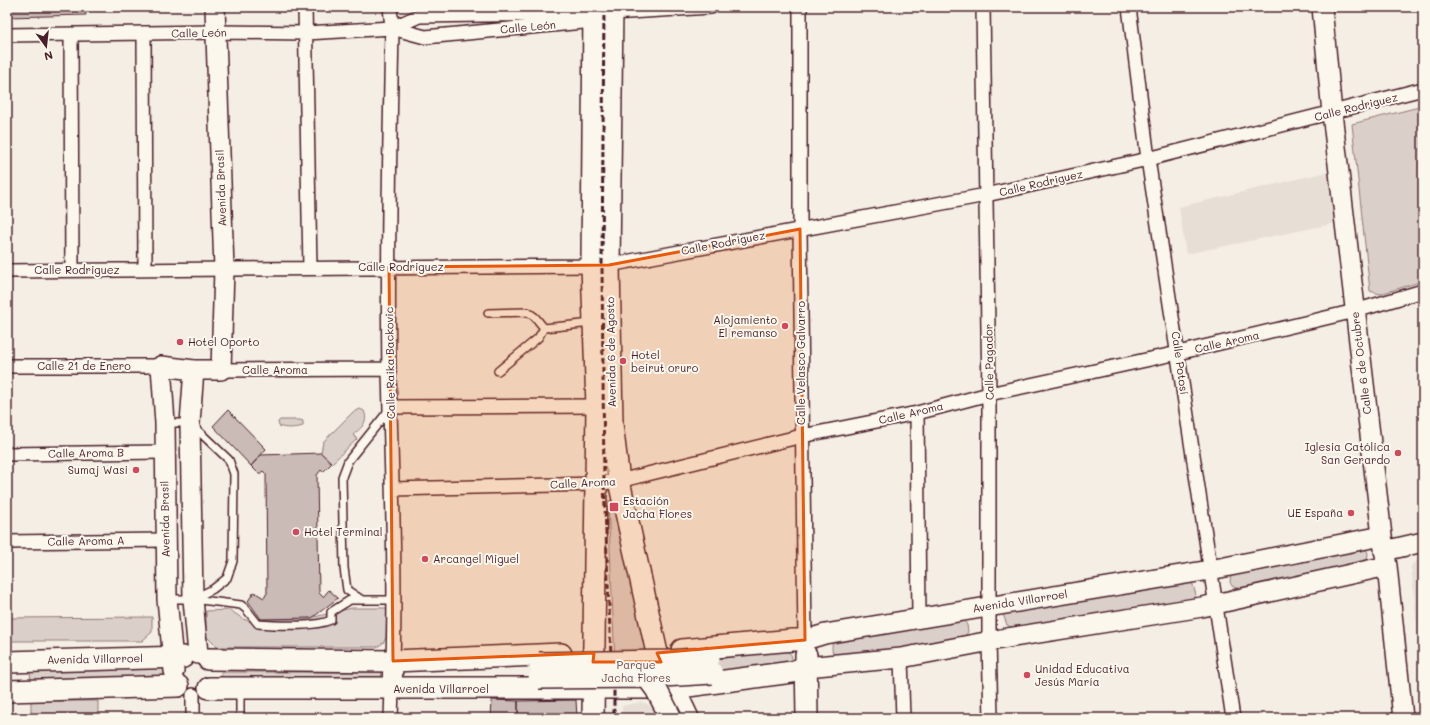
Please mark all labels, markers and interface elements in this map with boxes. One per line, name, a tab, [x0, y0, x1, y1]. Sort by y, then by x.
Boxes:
street label: Calle León	[500, 17, 556, 36]
street label: Calle León	[171, 25, 227, 40]
north arrow	[26, 26, 66, 66]
text: N	[43, 48, 55, 64]
street label: Calle Rodriguez	[1313, 89, 1399, 124]
street label: Avenida Brasil	[212, 149, 229, 227]
street label: Calle Rodriguez	[998, 166, 1084, 199]
street label: Calle Rodriguez	[680, 227, 766, 258]
street label: Calle Rodriguez	[358, 259, 444, 274]
street label: Calle Rodriguez	[34, 262, 120, 277]
street label: Avenida 6 de Agosto	[602, 296, 619, 407]
street label: Calle Velasco Galvarro	[793, 301, 808, 425]
street label: Calle Raika Backovic	[381, 307, 398, 419]
street label: Calle 6 de Octubre	[1347, 311, 1374, 415]
place label: Alojamiento El remanso	[713, 312, 777, 340]
marker: Alojamiento El remanso	[780, 321, 790, 331]
street label: Calle Pagador	[980, 324, 997, 400]
street label: Calle Aroma	[1193, 327, 1261, 356]
street label: Calle Potosí	[1169, 330, 1192, 396]
place label: Hotel Oporto	[188, 334, 260, 349]
marker: Hotel Oporto	[175, 337, 185, 347]
place label: Hotel beirut oruro	[631, 347, 699, 375]
marker: Hotel beirut oruro	[618, 356, 628, 366]
street label: Calle 21 de Enero	[37, 358, 131, 373]
street label: Calle Aroma	[242, 362, 308, 377]
street label: Calle Aroma	[877, 398, 945, 427]
place label: Iglesia Católica San Gerardo	[1305, 439, 1390, 467]
street label: Calle Aroma B	[48, 444, 124, 461]
marker: Iglesia Católica San Gerardo	[1393, 448, 1403, 458]
place label: Sumaj Wasi	[68, 462, 128, 477]
marker: Sumaj Wasi	[131, 465, 141, 475]
street label: Calle Aroma	[550, 473, 616, 492]
street label: Avenida Brasil	[156, 481, 173, 557]
place label: Estación Jacha Flores	[623, 493, 692, 521]
marker: Estación Jacha Flores	[608, 501, 620, 513]
place label: UE España	[1288, 505, 1343, 520]
marker: UE España	[1346, 508, 1356, 518]
place label: Hotel Terminal	[304, 524, 383, 539]
marker: Hotel Terminal	[291, 527, 301, 537]
street label: Calle Aroma A	[47, 532, 125, 549]
place label: Arcangel Miguel	[433, 551, 519, 566]
marker: Arcangel Miguel	[420, 554, 430, 564]
street label: Avenida Villarroel	[971, 586, 1068, 615]
street label: Avenida Villarroel	[47, 650, 143, 667]
park label: Parque Jacha Flores	[601, 657, 671, 685]
place label: Unidad Educativa Jesús María	[1035, 661, 1130, 689]
marker: Unidad Educativa Jesús María	[1022, 670, 1032, 680]
street label: Avenida Villarroel	[393, 681, 489, 696]

